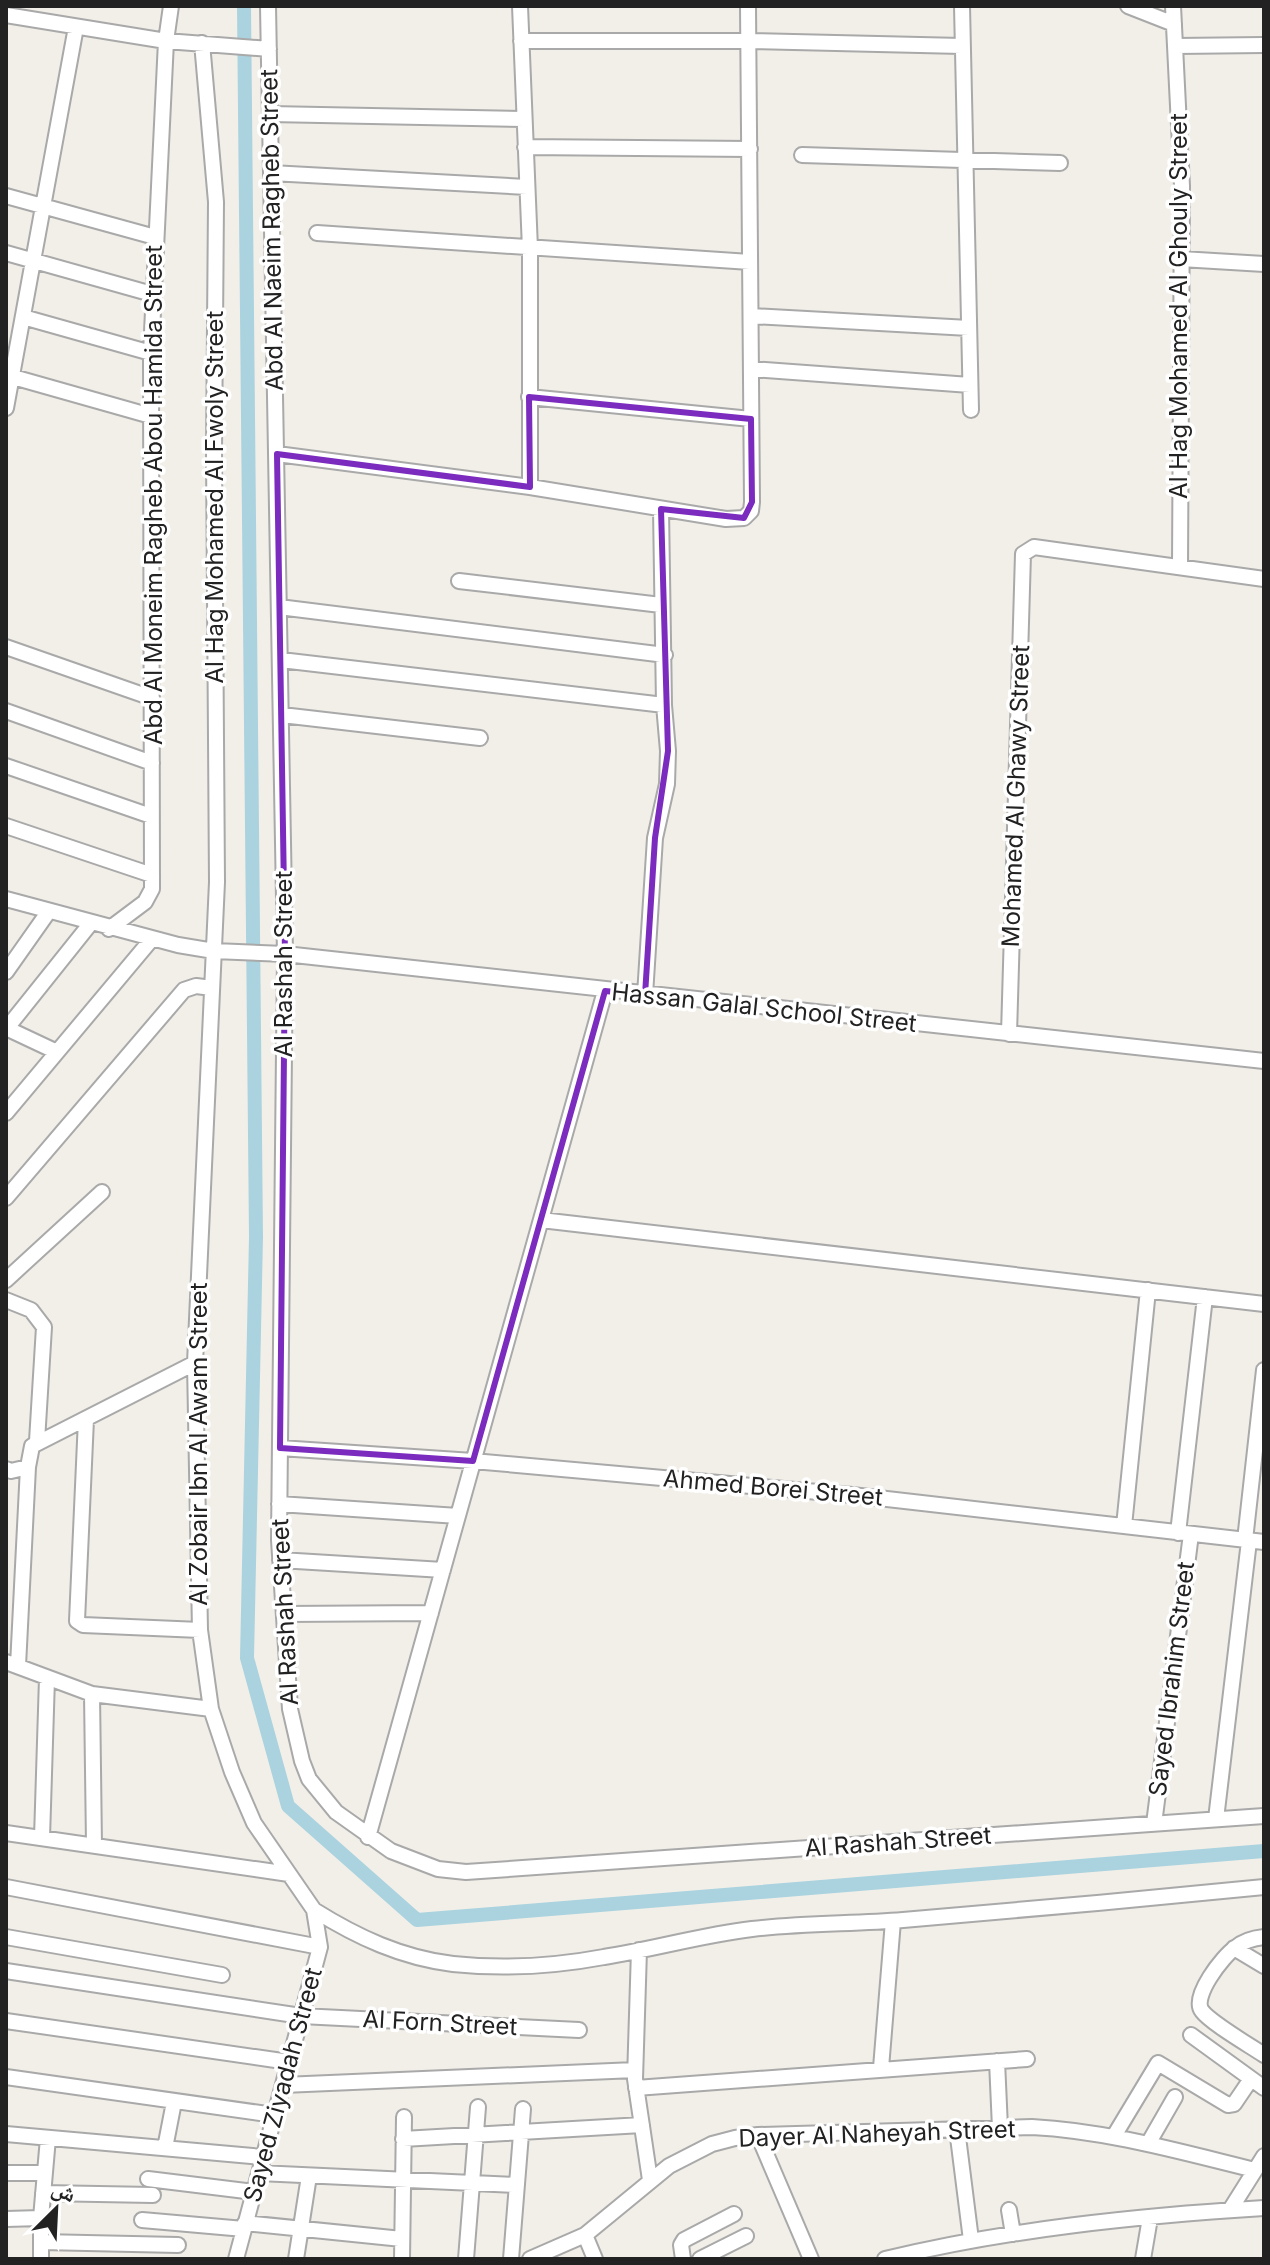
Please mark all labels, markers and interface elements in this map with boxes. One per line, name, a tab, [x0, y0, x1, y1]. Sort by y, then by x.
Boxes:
street label: Abd Al Naeim Ragheb Street	[254, 69, 289, 391]
street label: Al Hag Mohamed Al Ghouly Street	[1164, 113, 1193, 499]
street label: Abd Al Moneim Ragheb Abou Hamida Street	[139, 245, 168, 745]
street label: Al Hag Mohamed Al Fwoly Street	[200, 310, 229, 683]
street label: Mohamed Al Ghawy Street	[996, 644, 1035, 948]
street label: Al Rashah Street	[269, 870, 298, 1057]
street label: Hassan Galal School Street	[610, 977, 918, 1038]
street label: Al Zobair Ibn Al Awam Street	[184, 1282, 213, 1606]
street label: Ahmed Borei Street	[662, 1463, 884, 1512]
street label: Al Rashah Street	[265, 1518, 304, 1706]
street label: Sayed Ibrahim Street	[1143, 1560, 1200, 1798]
street label: Al Rashah Street	[804, 1821, 992, 1862]
street label: Sayed Ziyadah Street	[237, 1964, 328, 2205]
street label: Al Forn Street	[362, 2004, 518, 2041]
street label: Dayer Al Naheyah Street	[738, 2114, 1016, 2153]
north arrow	[16, 2169, 96, 2249]
text: ش	[48, 2174, 80, 2208]

